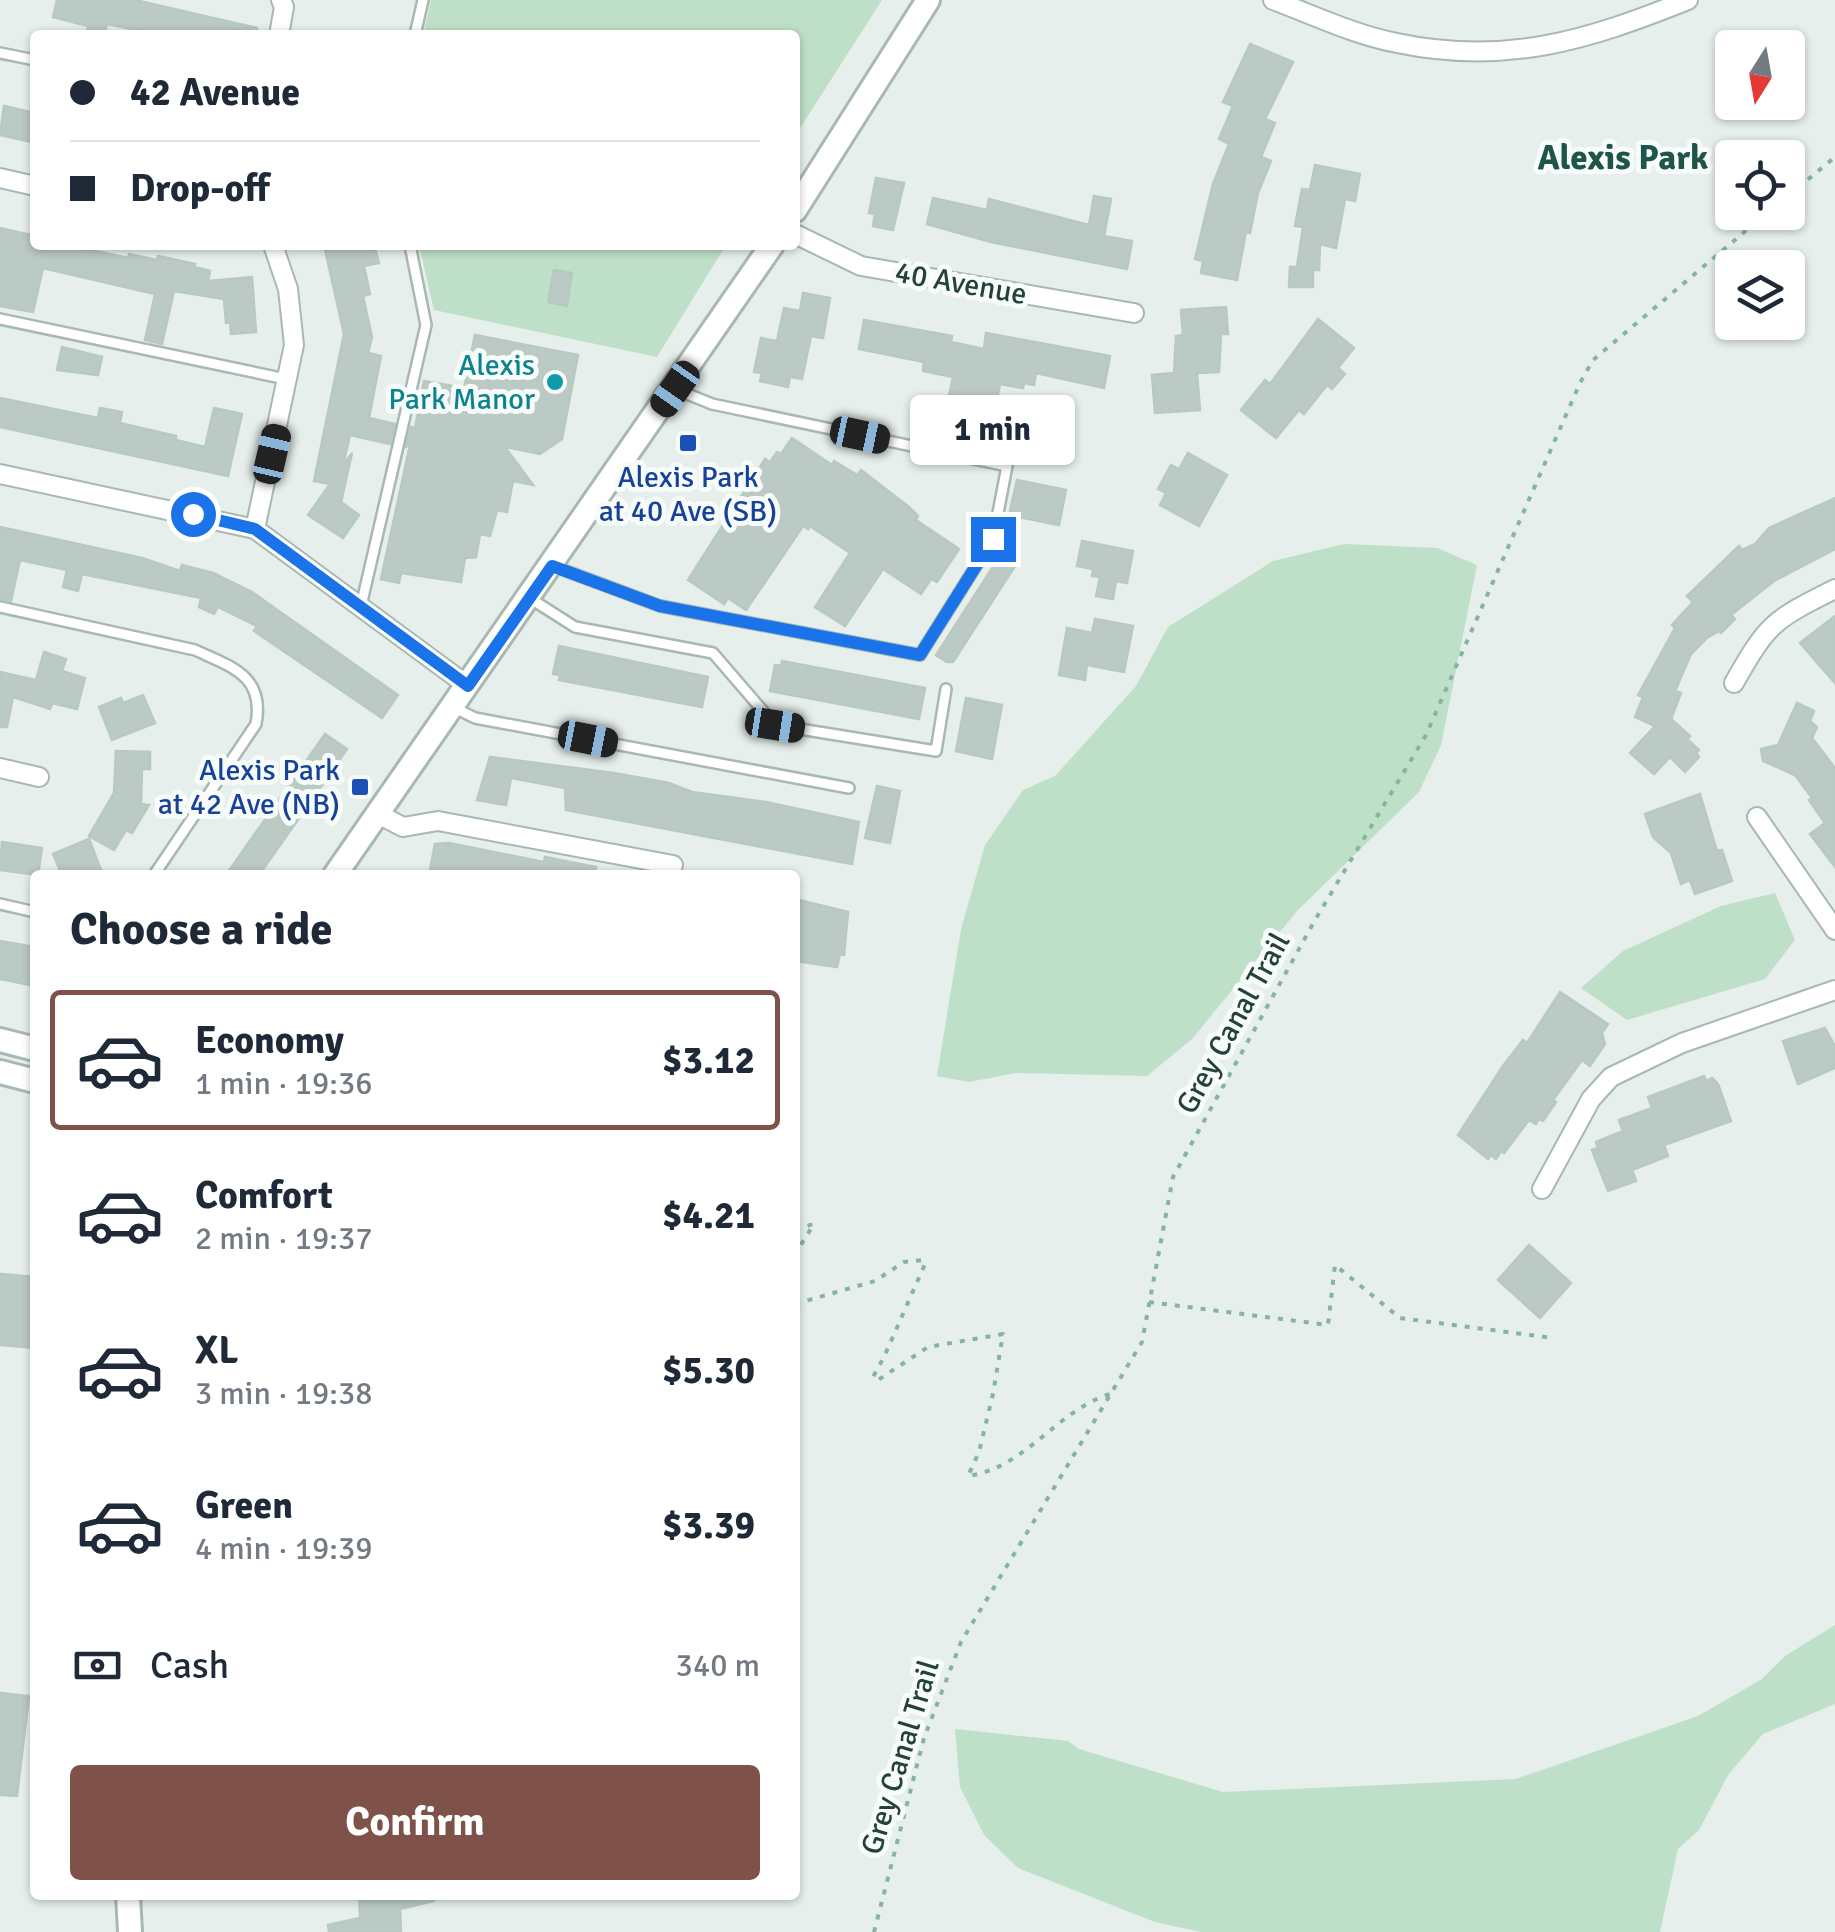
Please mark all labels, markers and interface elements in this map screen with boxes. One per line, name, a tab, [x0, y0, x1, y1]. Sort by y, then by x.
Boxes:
north arrow	[1715, 30, 1805, 120]
map controls	[1715, 30, 1805, 340]
text: 42 Avenue	[130, 69, 300, 116]
district label: Alexis Park	[1538, 136, 1709, 179]
button: locate	[1715, 140, 1805, 230]
text: Drop-off	[130, 165, 270, 212]
button: layers	[1715, 250, 1805, 340]
street label: 40 Avenue	[892, 254, 1030, 313]
place label: Alexis Park Manor	[388, 347, 535, 418]
car	[646, 356, 704, 422]
marker: Alexis Park Manor	[544, 371, 566, 393]
callout: 1 min	[910, 394, 1076, 464]
text: 1 min	[954, 410, 1031, 449]
car	[828, 414, 892, 456]
car	[251, 421, 293, 487]
marker: Alexis Park at 40 Ave (SB)	[677, 432, 699, 454]
place label: Alexis Park at 40 Ave (SB)	[599, 459, 777, 530]
route start	[171, 492, 216, 537]
route end	[971, 517, 1016, 562]
car	[743, 705, 807, 745]
car	[556, 719, 620, 759]
place label: Alexis Park at 42 Ave (NB)	[158, 752, 340, 823]
marker: Alexis Park at 42 Ave (NB)	[349, 776, 371, 798]
text: Choose a ride	[70, 902, 333, 957]
street label: Grey Canal Trail	[1168, 926, 1298, 1120]
icon: car	[75, 1015, 165, 1105]
text: Economy	[195, 1017, 344, 1064]
text: $3.12	[662, 1037, 755, 1084]
text: 1 min · 19:36	[195, 1064, 373, 1103]
icon: car	[75, 1170, 165, 1260]
text: Comfort	[195, 1172, 333, 1219]
text: $4.21	[662, 1192, 755, 1239]
text: 2 min · 19:37	[195, 1219, 373, 1258]
icon: car	[75, 1325, 165, 1415]
text: XL	[195, 1327, 238, 1374]
text: $5.30	[662, 1347, 755, 1394]
text: 3 min · 19:38	[195, 1374, 373, 1413]
icon: car	[75, 1480, 165, 1570]
text: Green	[195, 1482, 293, 1529]
text: $3.39	[662, 1502, 755, 1549]
text: 4 min · 19:39	[195, 1529, 373, 1568]
icon: cash	[70, 1638, 125, 1693]
text: Cash	[150, 1642, 229, 1689]
text: 340 m	[676, 1646, 760, 1685]
street label: Grey Canal Trail	[853, 1655, 948, 1859]
button: Confirm	[70, 1765, 760, 1880]

